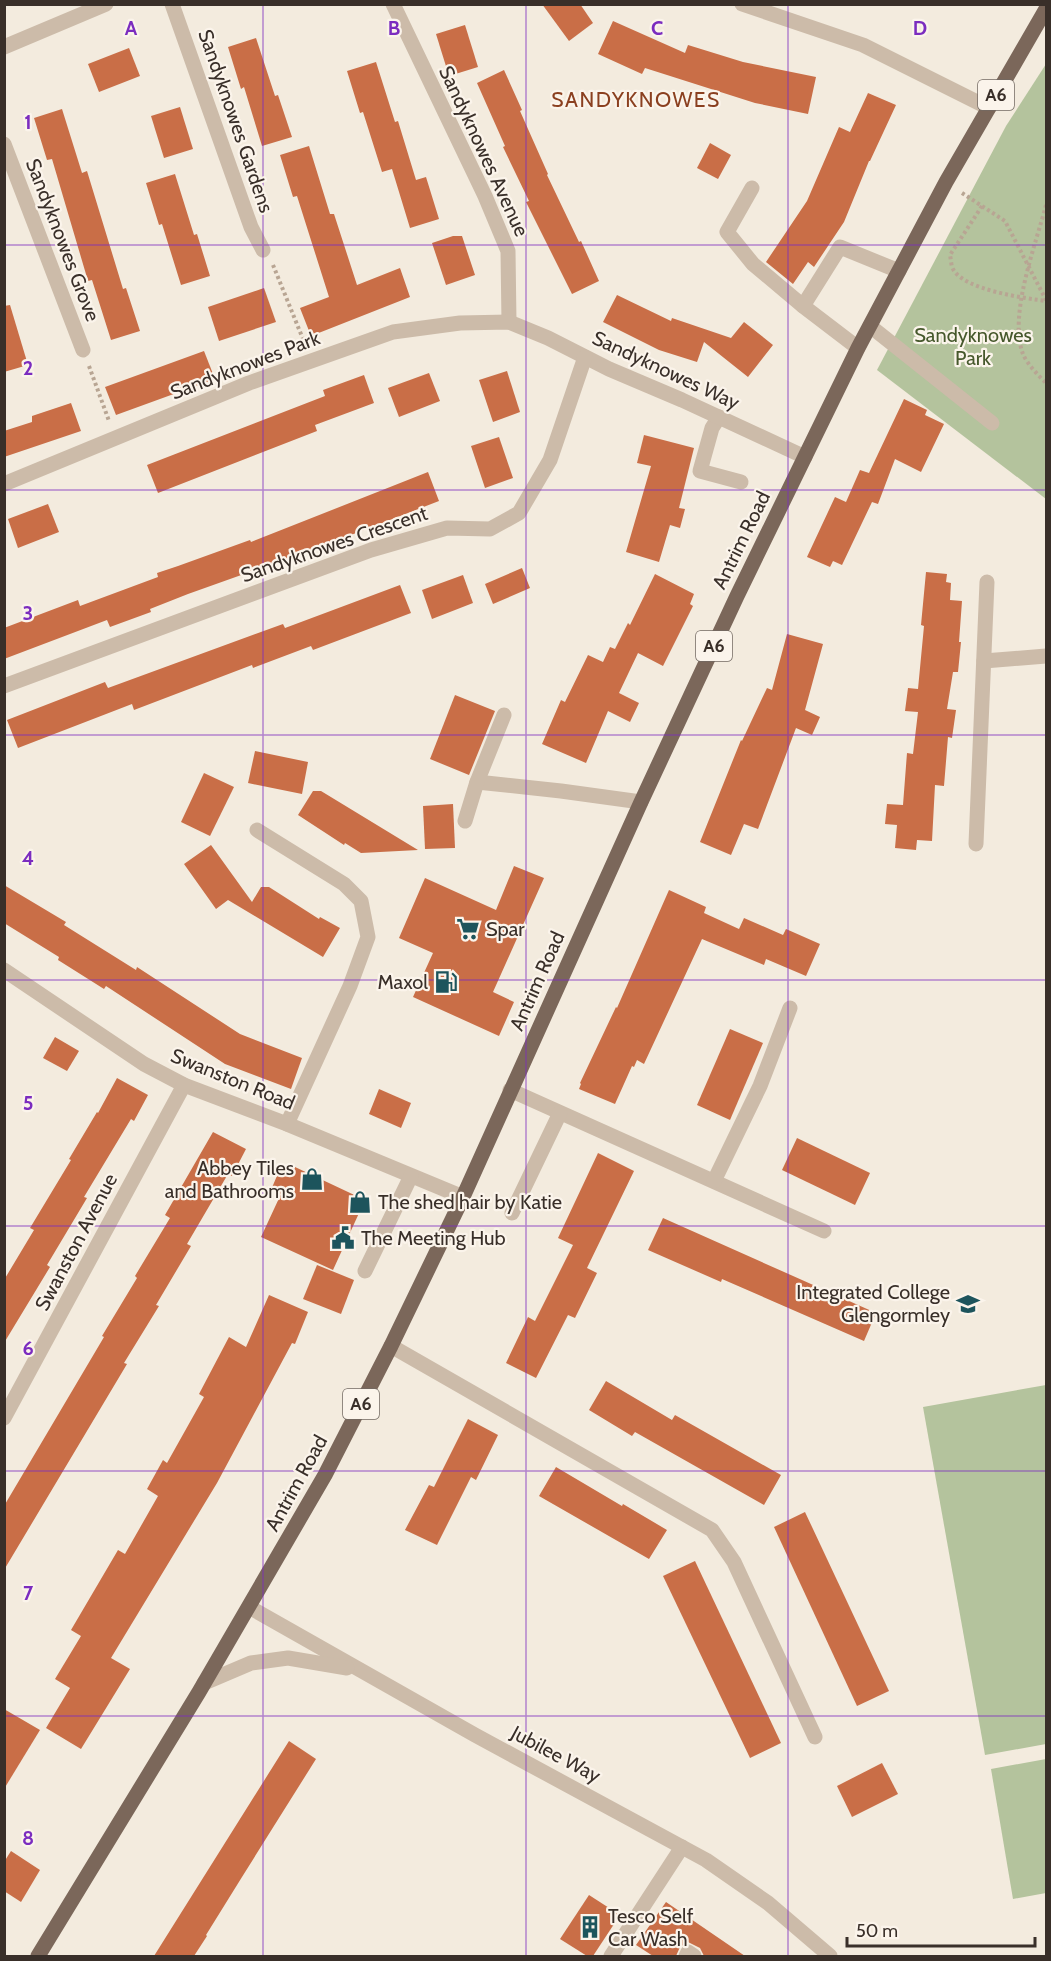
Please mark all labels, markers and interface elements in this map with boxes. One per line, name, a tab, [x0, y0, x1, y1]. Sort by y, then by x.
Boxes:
text: A	[125, 16, 138, 40]
text: B	[388, 16, 400, 40]
text: C	[651, 16, 663, 40]
text: D	[913, 16, 927, 40]
street label: Sandyknowes Gardens	[193, 26, 279, 216]
street label: Sandyknowes Avenue	[434, 62, 534, 240]
road number: A6	[978, 80, 1014, 110]
district label: SANDYKNOWES	[551, 87, 721, 112]
text: 1	[24, 110, 32, 134]
street label: Sandyknowes Grove	[21, 155, 105, 325]
park label: Sandyknowes Park	[914, 323, 1032, 370]
street label: Sandyknowes Park	[167, 325, 323, 405]
street label: Sandyknowes Way	[589, 325, 743, 415]
text: 2	[23, 356, 33, 380]
street label: Antrim Road	[707, 487, 775, 593]
street label: Sandyknowes Crescent	[238, 501, 431, 587]
text: 3	[23, 601, 33, 625]
road number: A6	[696, 631, 732, 661]
text: 4	[22, 846, 34, 870]
supermarket icon: Spar	[455, 916, 481, 942]
place label: Spar	[486, 917, 525, 941]
street label: Antrim Road	[504, 928, 570, 1034]
fuel station icon: Maxol	[433, 969, 459, 995]
place label: Maxol	[377, 970, 428, 994]
street label: Swanston Road	[167, 1043, 299, 1115]
text: 5	[23, 1091, 33, 1115]
place label: Abbey Tiles and Bathrooms	[165, 1156, 294, 1203]
shop icon: Abbey Tiles and Bathrooms	[299, 1166, 325, 1192]
street label: Swanston Avenue	[30, 1169, 122, 1315]
shop icon: The shed hair by Katie	[347, 1189, 373, 1215]
place label: The shed hair by Katie	[378, 1190, 562, 1214]
public building icon: The Meeting Hub	[330, 1225, 356, 1251]
place label: The Meeting Hub	[361, 1226, 506, 1250]
place label: Integrated College Glengormley	[796, 1280, 950, 1327]
school or university icon: Integrated College Glengormley	[955, 1291, 981, 1317]
text: 6	[22, 1336, 34, 1360]
road number: A6	[343, 1389, 379, 1419]
street label: Antrim Road	[260, 1431, 332, 1535]
text: 7	[23, 1581, 34, 1605]
street label: Jubilee Way	[506, 1720, 605, 1788]
text: 8	[22, 1826, 34, 1850]
place label: Tesco Self Car Wash	[608, 1904, 694, 1951]
scale bar	[847, 1910, 1034, 1948]
building icon: Tesco Self Car Wash	[577, 1914, 603, 1940]
text: 50 m	[856, 1920, 898, 1942]

